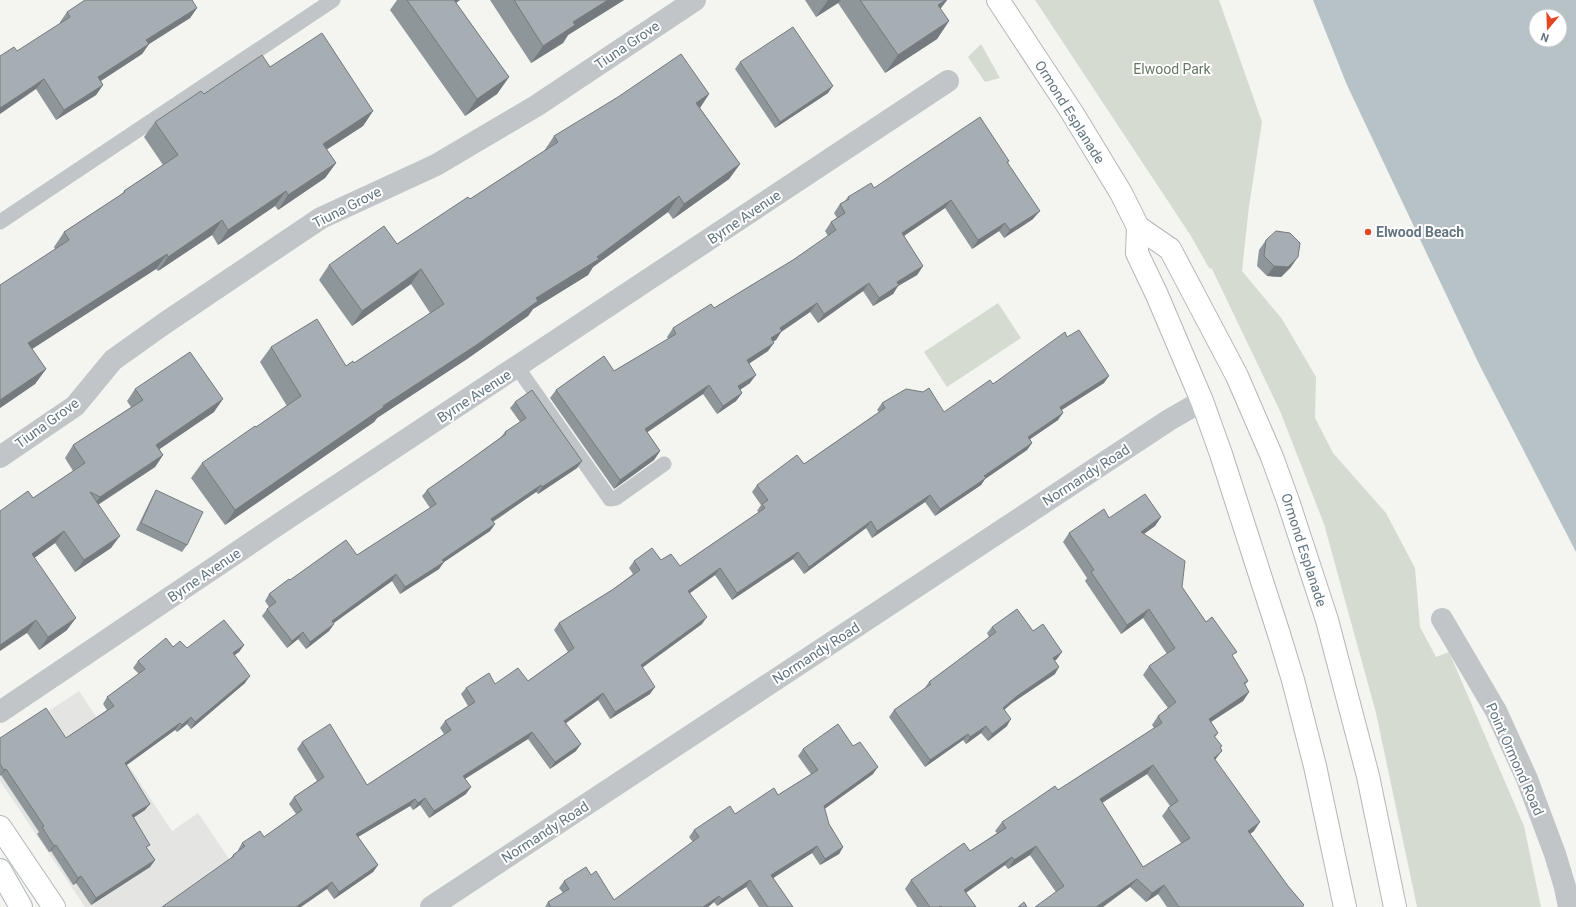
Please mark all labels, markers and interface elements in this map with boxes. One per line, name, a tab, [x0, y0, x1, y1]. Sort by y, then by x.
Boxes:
north arrow	[1528, 8, 1568, 48]
street label: Tiuna Grove	[592, 18, 662, 72]
text: N	[1539, 29, 1551, 44]
street label: Ormond Esplanade	[1032, 58, 1108, 166]
park label: Elwood Park	[1133, 61, 1212, 77]
street label: Tiuna Grove	[310, 183, 384, 231]
street label: Byrne Avenue	[704, 187, 784, 247]
place label: Elwood Beach	[1376, 224, 1464, 240]
marker: Elwood Beach	[1363, 227, 1373, 237]
street label: Byrne Avenue	[434, 366, 514, 426]
street label: Tiuna Grove	[12, 395, 82, 451]
street label: Normandy Road	[1040, 441, 1132, 509]
street label: Ormond Esplanade	[1278, 491, 1330, 609]
street label: Byrne Avenue	[164, 545, 244, 605]
street label: Normandy Road	[770, 619, 862, 687]
street label: Point Ormond Road	[1483, 700, 1547, 818]
street label: Normandy Road	[499, 798, 591, 866]

